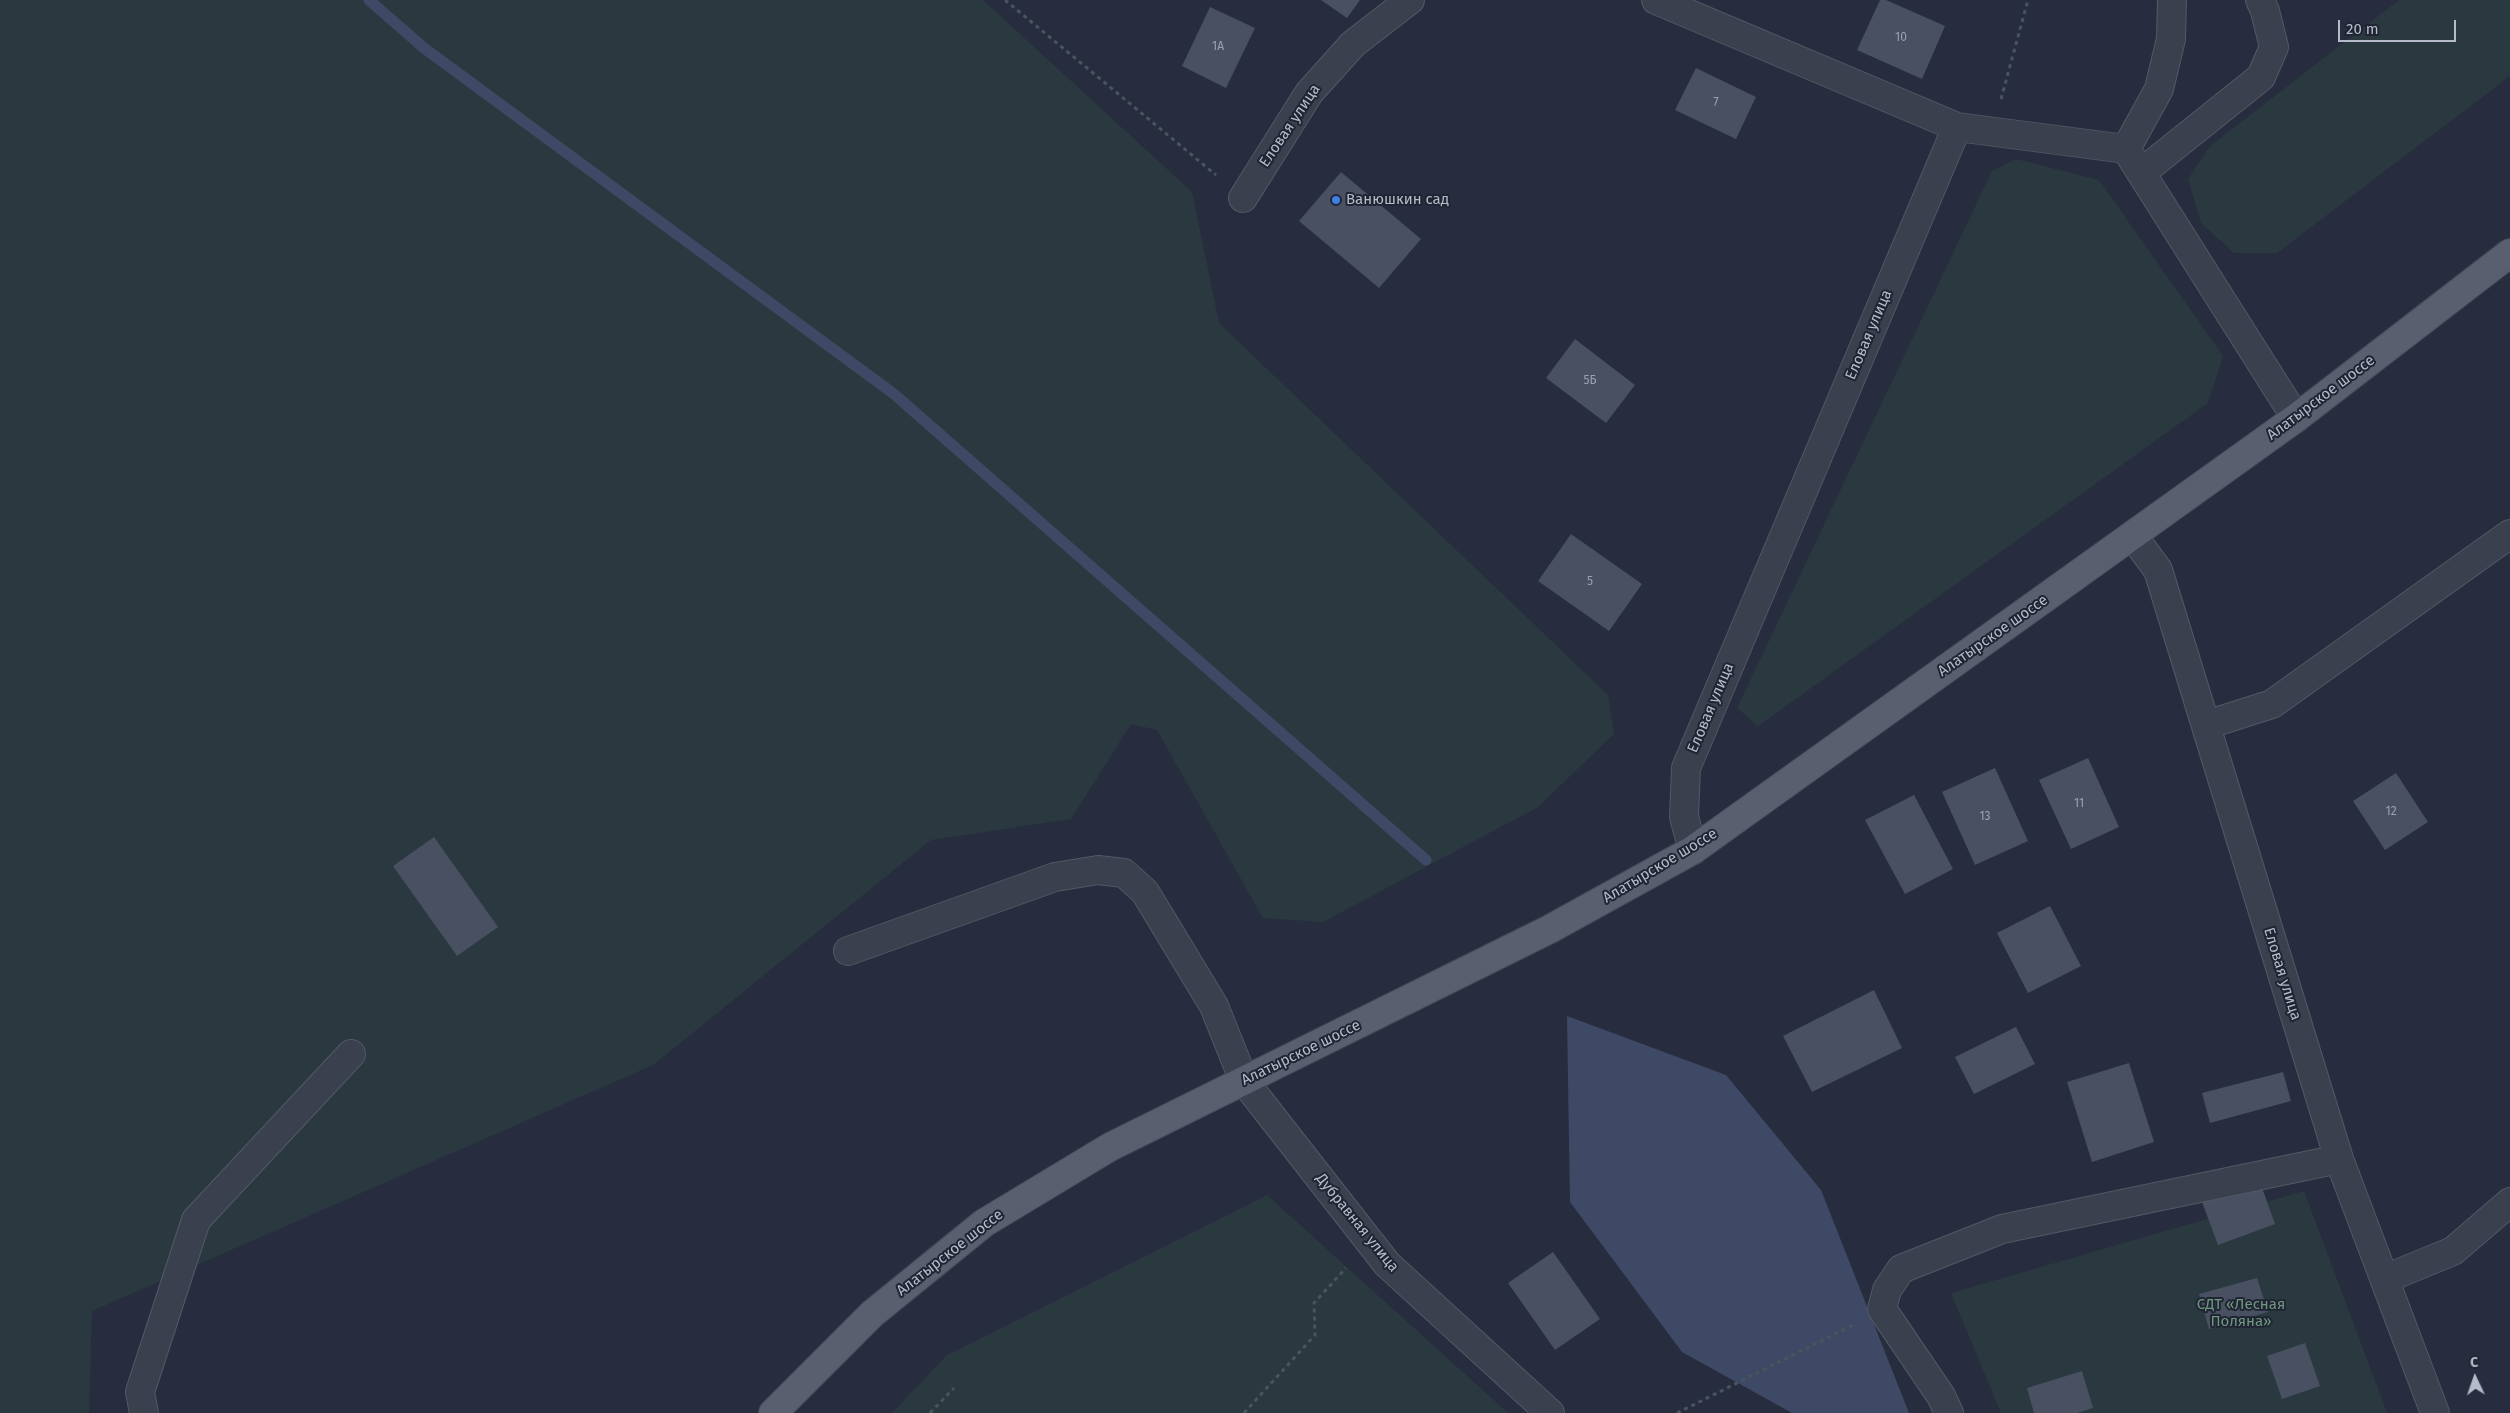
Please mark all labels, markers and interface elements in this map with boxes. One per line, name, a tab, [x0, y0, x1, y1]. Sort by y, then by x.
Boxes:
scale bar	[2340, 10, 2458, 42]
text: 20 m	[2346, 20, 2379, 38]
house number: 10	[1895, 31, 1907, 45]
house number: 1А	[1212, 40, 1224, 54]
street label: Еловая улица	[1256, 81, 1324, 171]
house number: 7	[1713, 96, 1719, 110]
place label: Ванюшкин сад	[1346, 191, 1449, 209]
marker: Ванюшкин сад	[1330, 194, 1342, 206]
street label: Еловая улица	[1842, 287, 1896, 383]
street label: Алатырское шоссе	[2264, 352, 2378, 444]
house number: 5Б	[1584, 374, 1596, 388]
house number: 5	[1587, 575, 1593, 589]
street label: Алатырское шоссе	[1935, 591, 2051, 681]
street label: Еловая улица	[1684, 660, 1738, 756]
house number: 11	[2074, 797, 2084, 811]
house number: 12	[2385, 805, 2397, 819]
house number: 13	[1979, 810, 1991, 824]
street label: Алатырское шоссе	[1600, 825, 1720, 907]
street label: Еловая улица	[2259, 926, 2305, 1022]
street label: Алатырское шоссе	[1239, 1016, 1363, 1090]
street label: Дубравная улица	[1312, 1170, 1402, 1276]
street label: Алатырское шоссе	[893, 1206, 1007, 1300]
park label: СДТ «Лесная Поляна»	[2197, 1296, 2285, 1331]
north arrow	[2450, 1353, 2500, 1403]
text: С	[2470, 1354, 2479, 1371]

